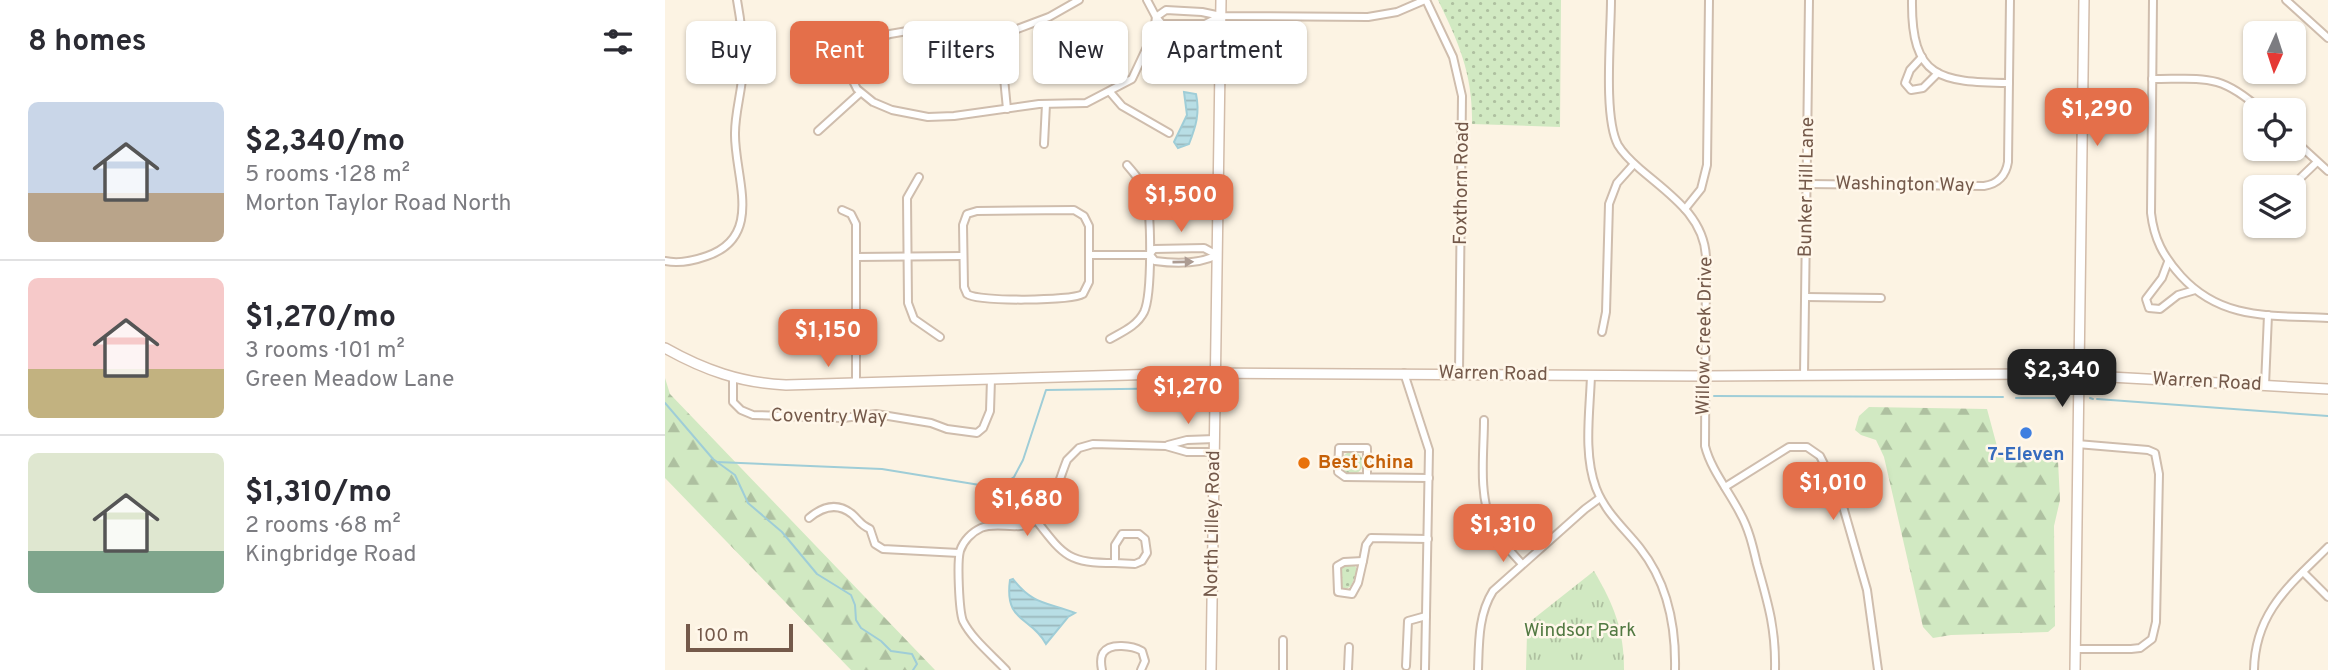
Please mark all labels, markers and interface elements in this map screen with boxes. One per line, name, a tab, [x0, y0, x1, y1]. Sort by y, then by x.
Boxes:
chip: Buy	[686, 21, 776, 84]
chip: Rent	[790, 21, 889, 84]
chip: Filters	[903, 21, 1019, 84]
chip: New	[1033, 21, 1128, 84]
chip: Apartment	[1142, 21, 1307, 84]
north arrow	[2243, 21, 2307, 84]
map controls	[2243, 21, 2306, 238]
icon: filters	[599, 23, 637, 61]
text: 8 homes	[28, 24, 147, 61]
pin: $1,290	[2040, 88, 2154, 148]
text: $1,290	[2061, 96, 2133, 125]
button: locate	[2243, 98, 2306, 161]
street label: Bunker Hill Lane	[1794, 117, 1820, 257]
street label: Foxthorn Road	[1449, 121, 1475, 245]
text: $2,340/mo	[245, 124, 405, 161]
icon: home	[84, 130, 168, 214]
text: 5 rooms · 128 m²	[245, 161, 410, 190]
street label: Washington Way	[1835, 172, 1975, 198]
pin: $1,500	[1124, 174, 1238, 234]
button: layers	[2243, 175, 2306, 238]
text: $1,500	[1144, 182, 1218, 211]
text: Morton Taylor Road North	[245, 190, 512, 219]
one-way arrow	[1172, 256, 1194, 268]
street label: Willow Creek Drive	[1692, 256, 1718, 416]
text: $1,270/mo	[245, 300, 396, 337]
icon: home	[84, 306, 168, 390]
pin: $1,150	[771, 310, 885, 369]
text: $1,150	[794, 317, 862, 346]
text: 3 rooms · 101 m²	[245, 337, 405, 366]
pin: $2,340	[2005, 350, 2119, 409]
text: $2,340	[2023, 357, 2101, 386]
street label: Warren Road	[1438, 361, 1548, 387]
text: Green Meadow Lane	[245, 366, 454, 395]
pin: $1,270	[1131, 366, 1245, 426]
street label: Warren Road	[2152, 367, 2262, 397]
text: $1,270	[1153, 374, 1223, 403]
street label: Coventry Way	[770, 404, 888, 430]
marker: 7-Eleven	[2018, 425, 2034, 441]
place label: 7-Eleven	[1988, 443, 2064, 467]
street label: North Lilley Road	[1200, 450, 1226, 598]
place label: Best China	[1318, 451, 1414, 475]
marker: Best China	[1296, 455, 1312, 471]
pin: $1,010	[1776, 462, 1890, 522]
text: $1,010	[1799, 470, 1867, 499]
text: $1,310/mo	[245, 475, 392, 512]
pin: $1,680	[970, 478, 1084, 538]
icon: home	[84, 481, 168, 565]
text: $1,680	[991, 486, 1063, 515]
pin: $1,310	[1446, 504, 1560, 564]
text: 2 rooms · 68 m²	[245, 512, 401, 541]
text: $1,310	[1469, 512, 1537, 541]
text: Kingbridge Road	[245, 541, 417, 570]
park label: Windsor Park	[1524, 619, 1636, 643]
scale bar	[686, 621, 793, 653]
text: 100 m	[697, 624, 749, 648]

